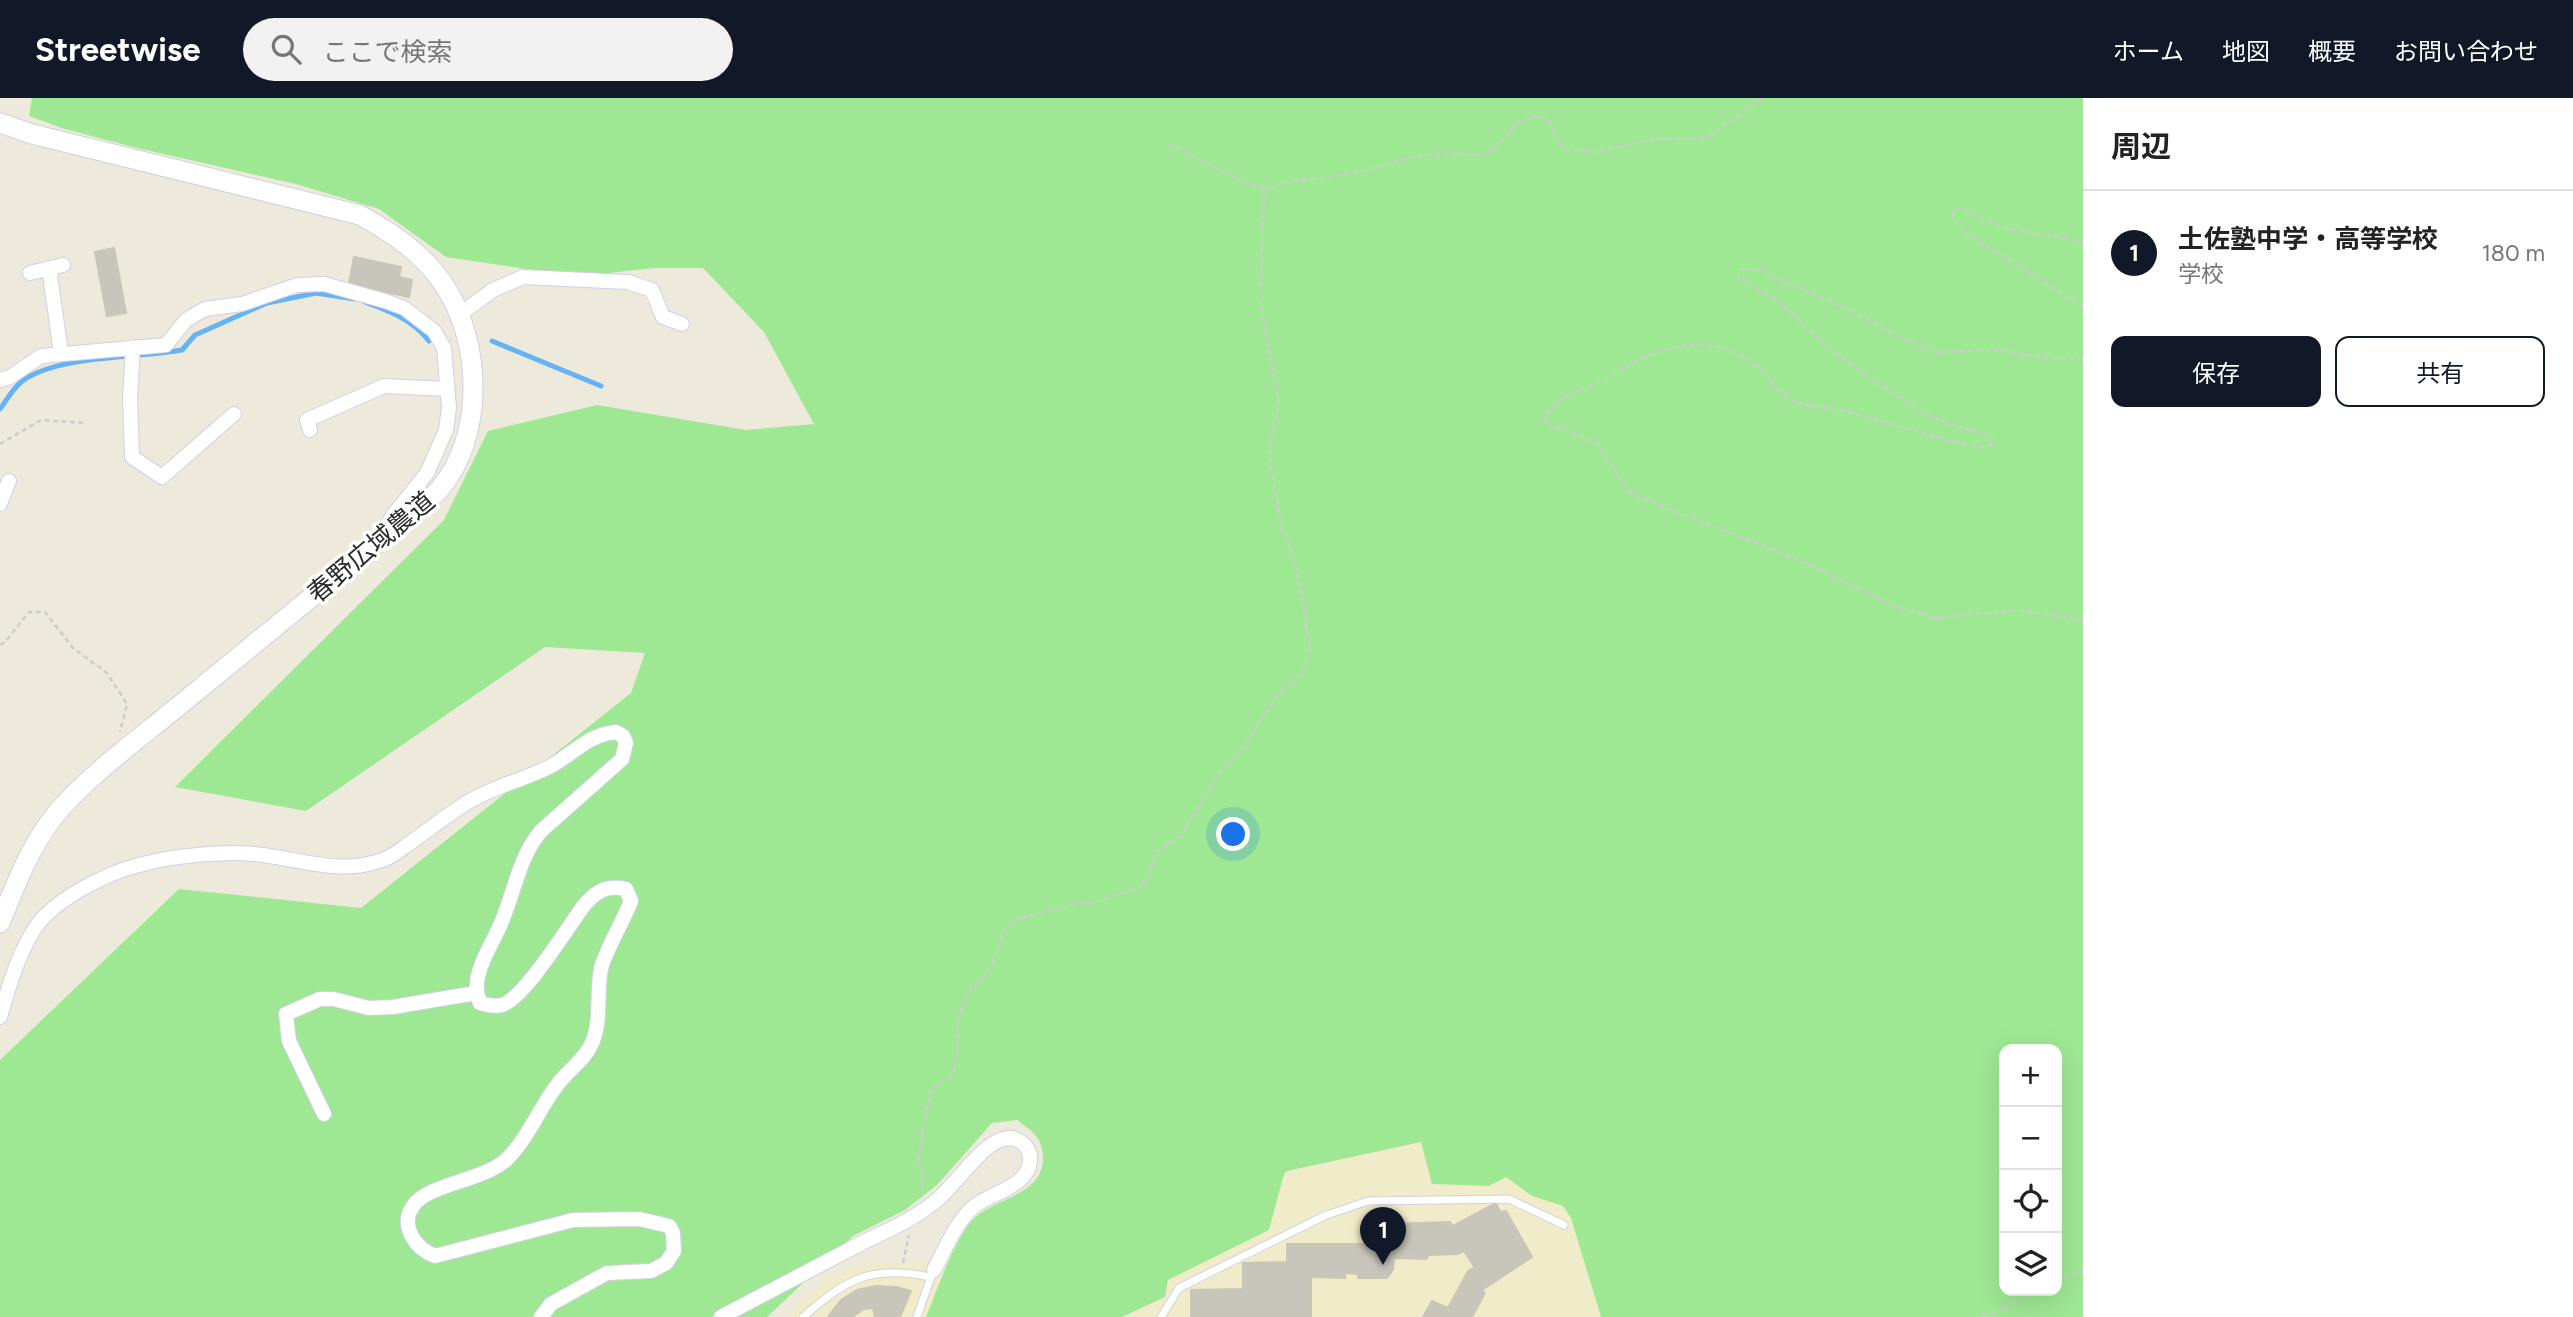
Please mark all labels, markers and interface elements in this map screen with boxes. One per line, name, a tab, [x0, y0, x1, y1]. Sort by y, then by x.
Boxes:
search box	[243, 18, 733, 81]
text: Streetwise	[35, 30, 201, 69]
icon: search	[267, 30, 305, 68]
text: ここで検索	[323, 36, 453, 68]
text: ホーム	[2113, 37, 2184, 66]
text: 地図	[2222, 37, 2270, 66]
text: 概要	[2308, 37, 2356, 66]
text: お問い合わせ	[2394, 37, 2538, 66]
text: 周辺	[2111, 128, 2171, 165]
text: 土佐塾中学・高等学校	[2178, 223, 2438, 255]
text: 1	[2129, 239, 2139, 267]
text: 180 m	[2481, 239, 2545, 267]
text: 学校	[2178, 260, 2224, 288]
button: 保存	[2111, 336, 2321, 407]
button: 共有	[2335, 336, 2545, 407]
street label: 春野広域農道	[301, 485, 441, 609]
your location	[1216, 817, 1250, 851]
map controls	[1999, 1044, 2062, 1296]
button: +	[1999, 1044, 2062, 1107]
button: −	[1999, 1107, 2062, 1170]
button: locate	[1999, 1170, 2062, 1233]
pin: 1	[1360, 1207, 1406, 1265]
button: layers	[1999, 1233, 2062, 1296]

